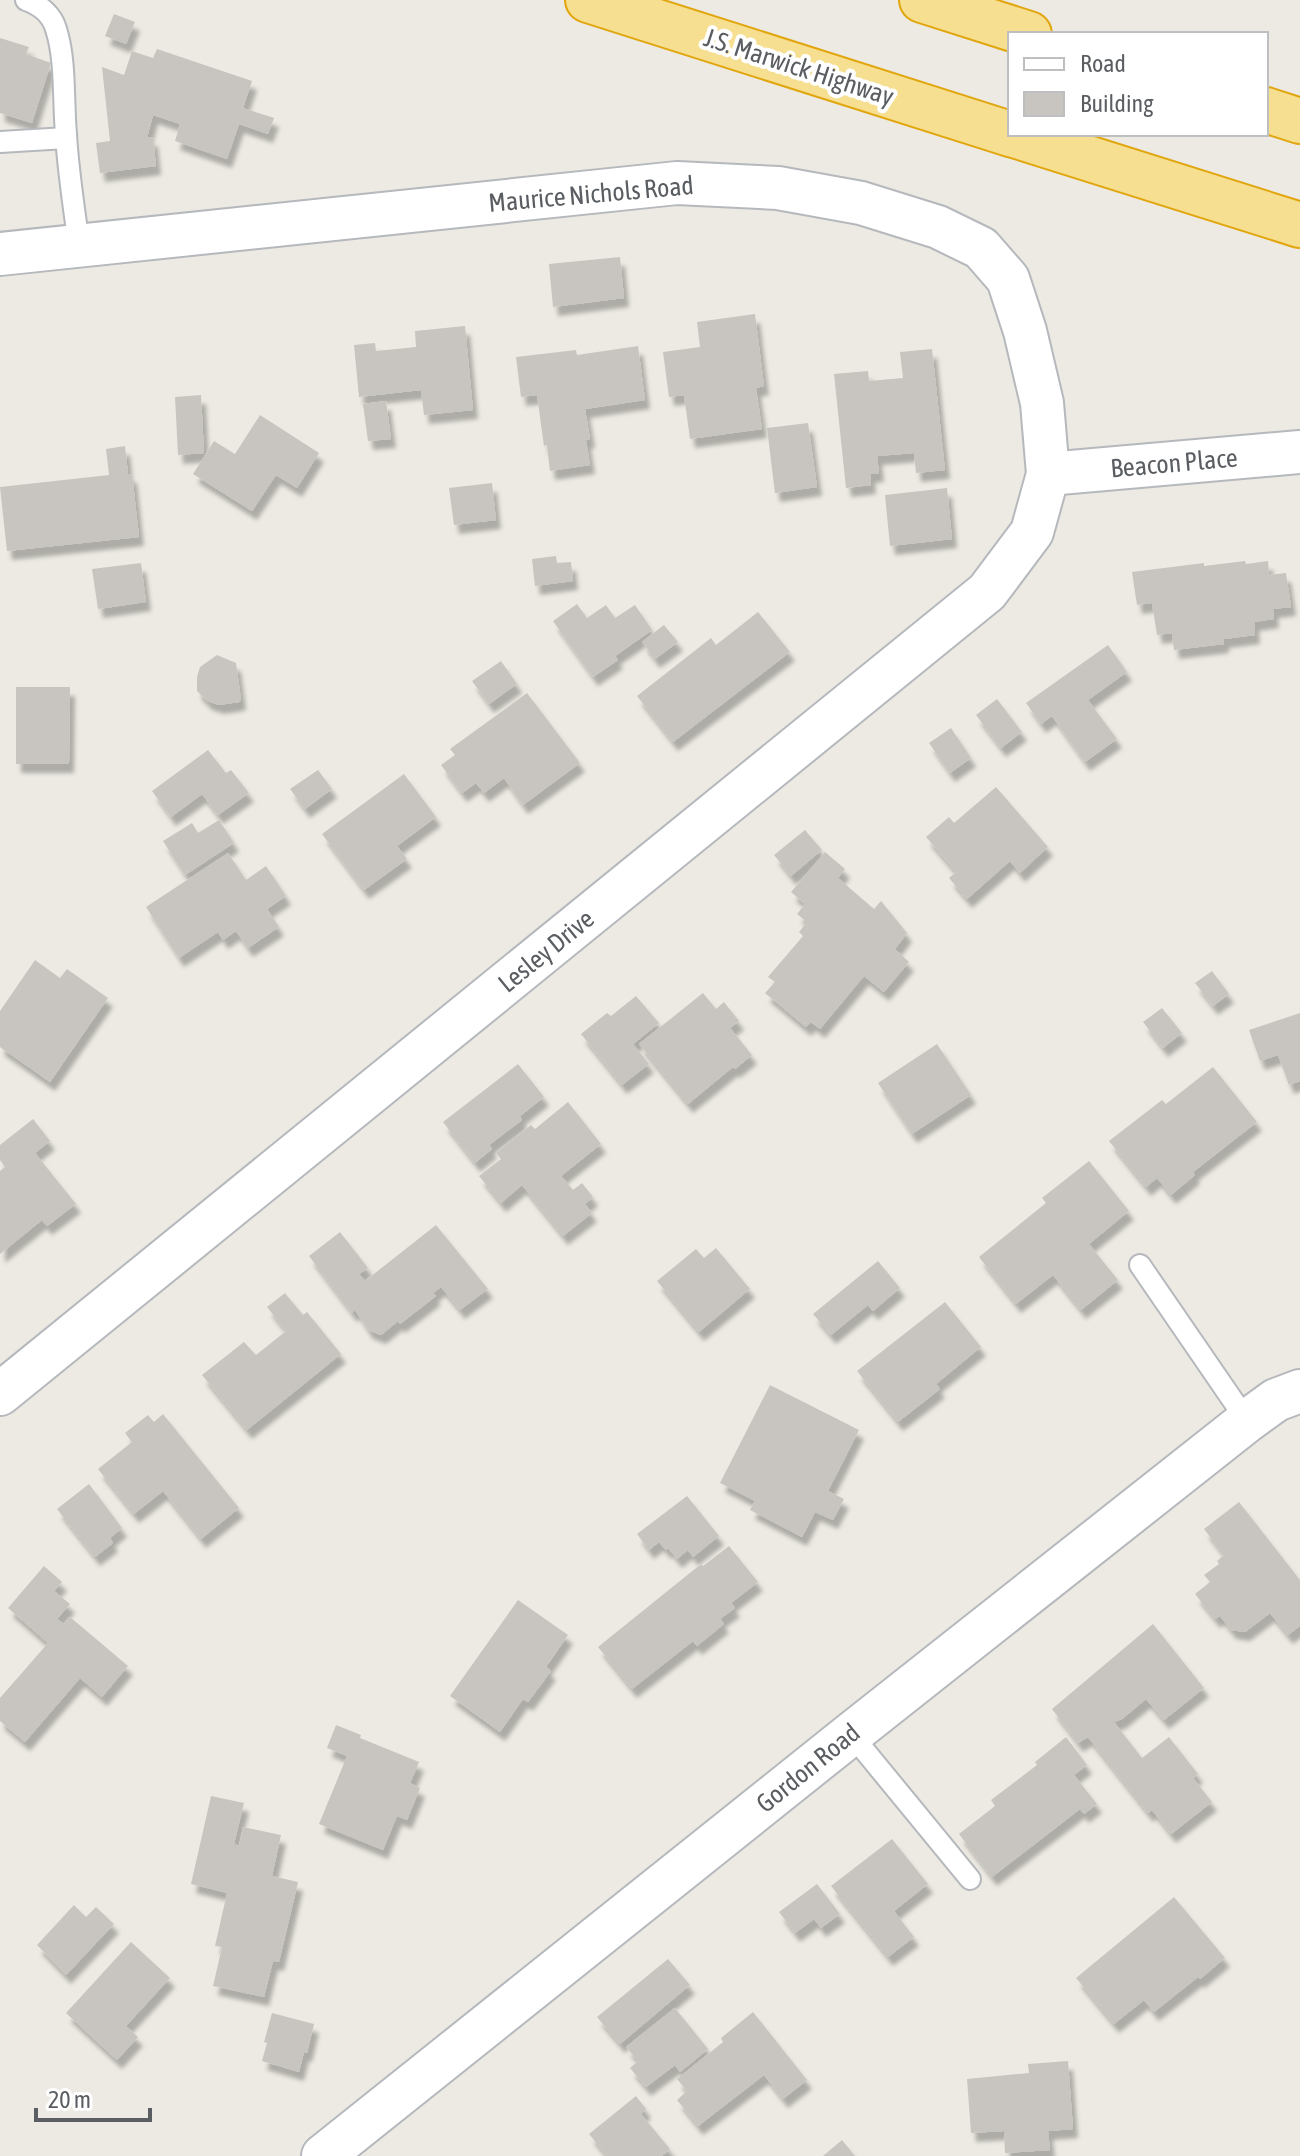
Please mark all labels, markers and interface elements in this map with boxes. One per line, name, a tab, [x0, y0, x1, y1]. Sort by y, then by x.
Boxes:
street label: J.S. Marwick Highway	[700, 22, 898, 112]
legend	[1008, 32, 1268, 136]
text: Road	[1080, 50, 1126, 77]
text: Building	[1080, 90, 1154, 117]
street label: Maurice Nichols Road	[487, 170, 695, 218]
street label: Beacon Place	[1109, 443, 1239, 483]
street label: Lesley Drive	[492, 903, 600, 999]
street label: Gordon Road	[750, 1717, 866, 1819]
scale bar	[36, 2072, 150, 2122]
text: 20 m	[48, 2086, 91, 2113]

